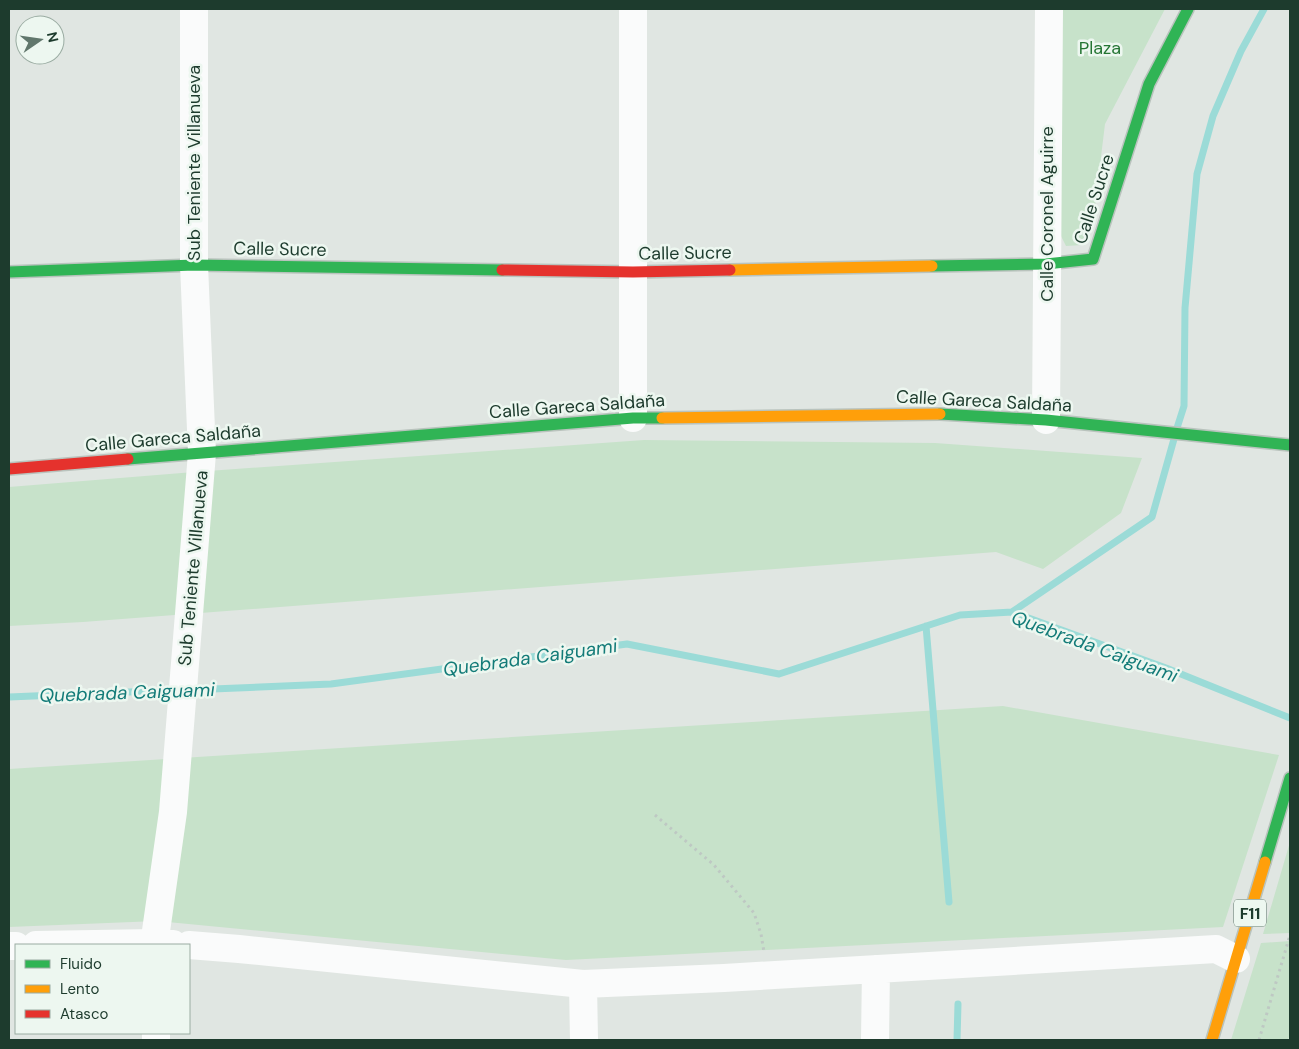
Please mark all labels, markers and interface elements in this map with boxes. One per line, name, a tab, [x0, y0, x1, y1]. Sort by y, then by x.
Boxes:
north arrow	[15, 15, 65, 65]
text: N	[43, 30, 63, 44]
park label: Plaza	[1079, 36, 1121, 60]
street label: Sub Teniente Villanueva	[182, 65, 206, 261]
street label: Calle Coronel Aguirre	[1035, 126, 1059, 302]
street label: Calle Sucre	[1068, 151, 1120, 247]
street label: Calle Sucre	[233, 236, 327, 262]
street label: Calle Sucre	[638, 240, 732, 266]
street label: Calle Gareca Saldaña	[895, 384, 1073, 418]
street label: Calle Gareca Saldaña	[488, 388, 666, 424]
street label: Calle Gareca Saldaña	[84, 418, 262, 458]
street label: Sub Teniente Villanueva	[173, 469, 213, 667]
water label: Quebrada Caiguami	[1008, 605, 1182, 688]
water label: Quebrada Caiguami	[441, 633, 619, 682]
water label: Quebrada Caiguami	[39, 677, 216, 708]
road number: F11	[1234, 900, 1266, 926]
legend	[15, 944, 190, 1034]
text: Fluido	[60, 954, 102, 974]
text: Lento	[60, 979, 99, 999]
text: Atasco	[60, 1004, 108, 1024]

